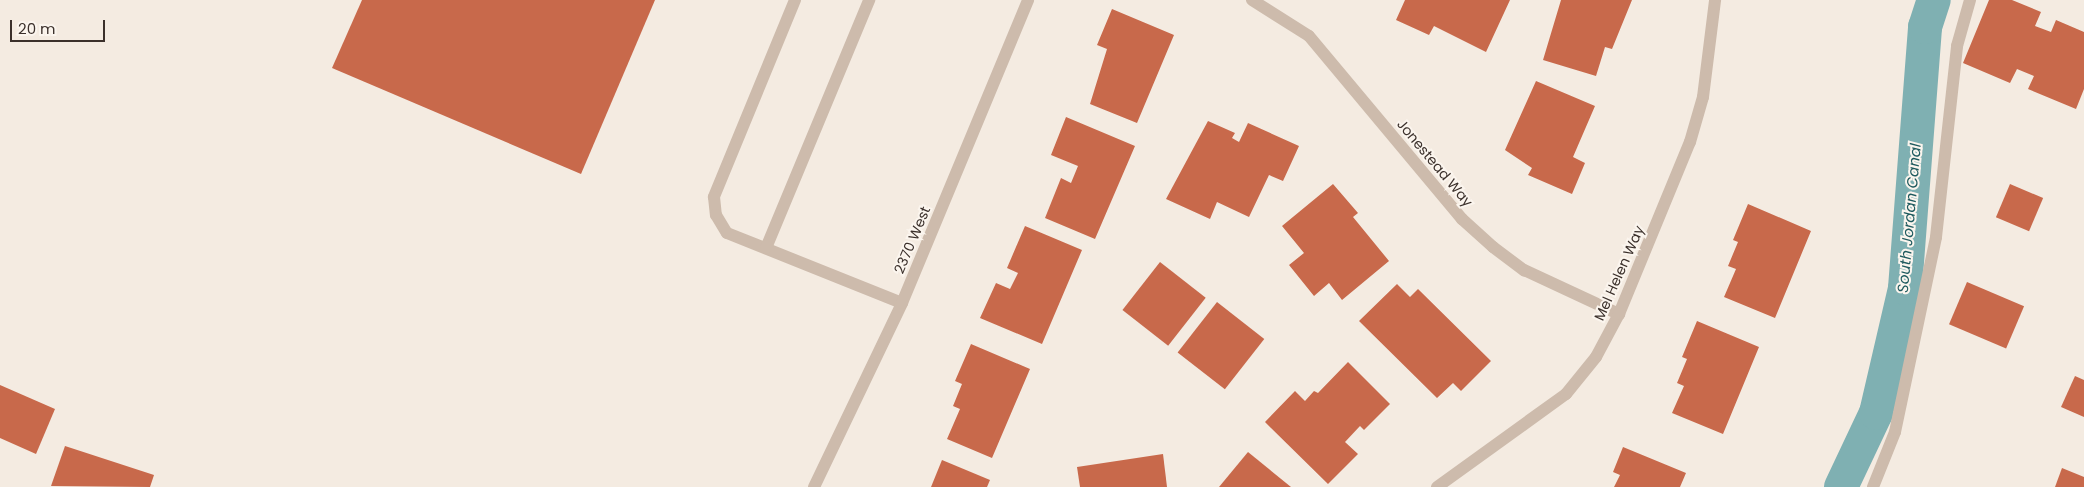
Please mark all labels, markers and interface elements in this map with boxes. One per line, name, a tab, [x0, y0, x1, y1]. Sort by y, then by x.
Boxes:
scale bar	[12, 10, 108, 42]
text: 20 m	[18, 18, 56, 39]
street label: Jonestead Way	[1394, 116, 1476, 210]
water label: South Jordan Canal	[1893, 142, 1925, 294]
street label: 2370 West	[890, 204, 934, 276]
street label: Mel Helen Way	[1591, 223, 1647, 323]

